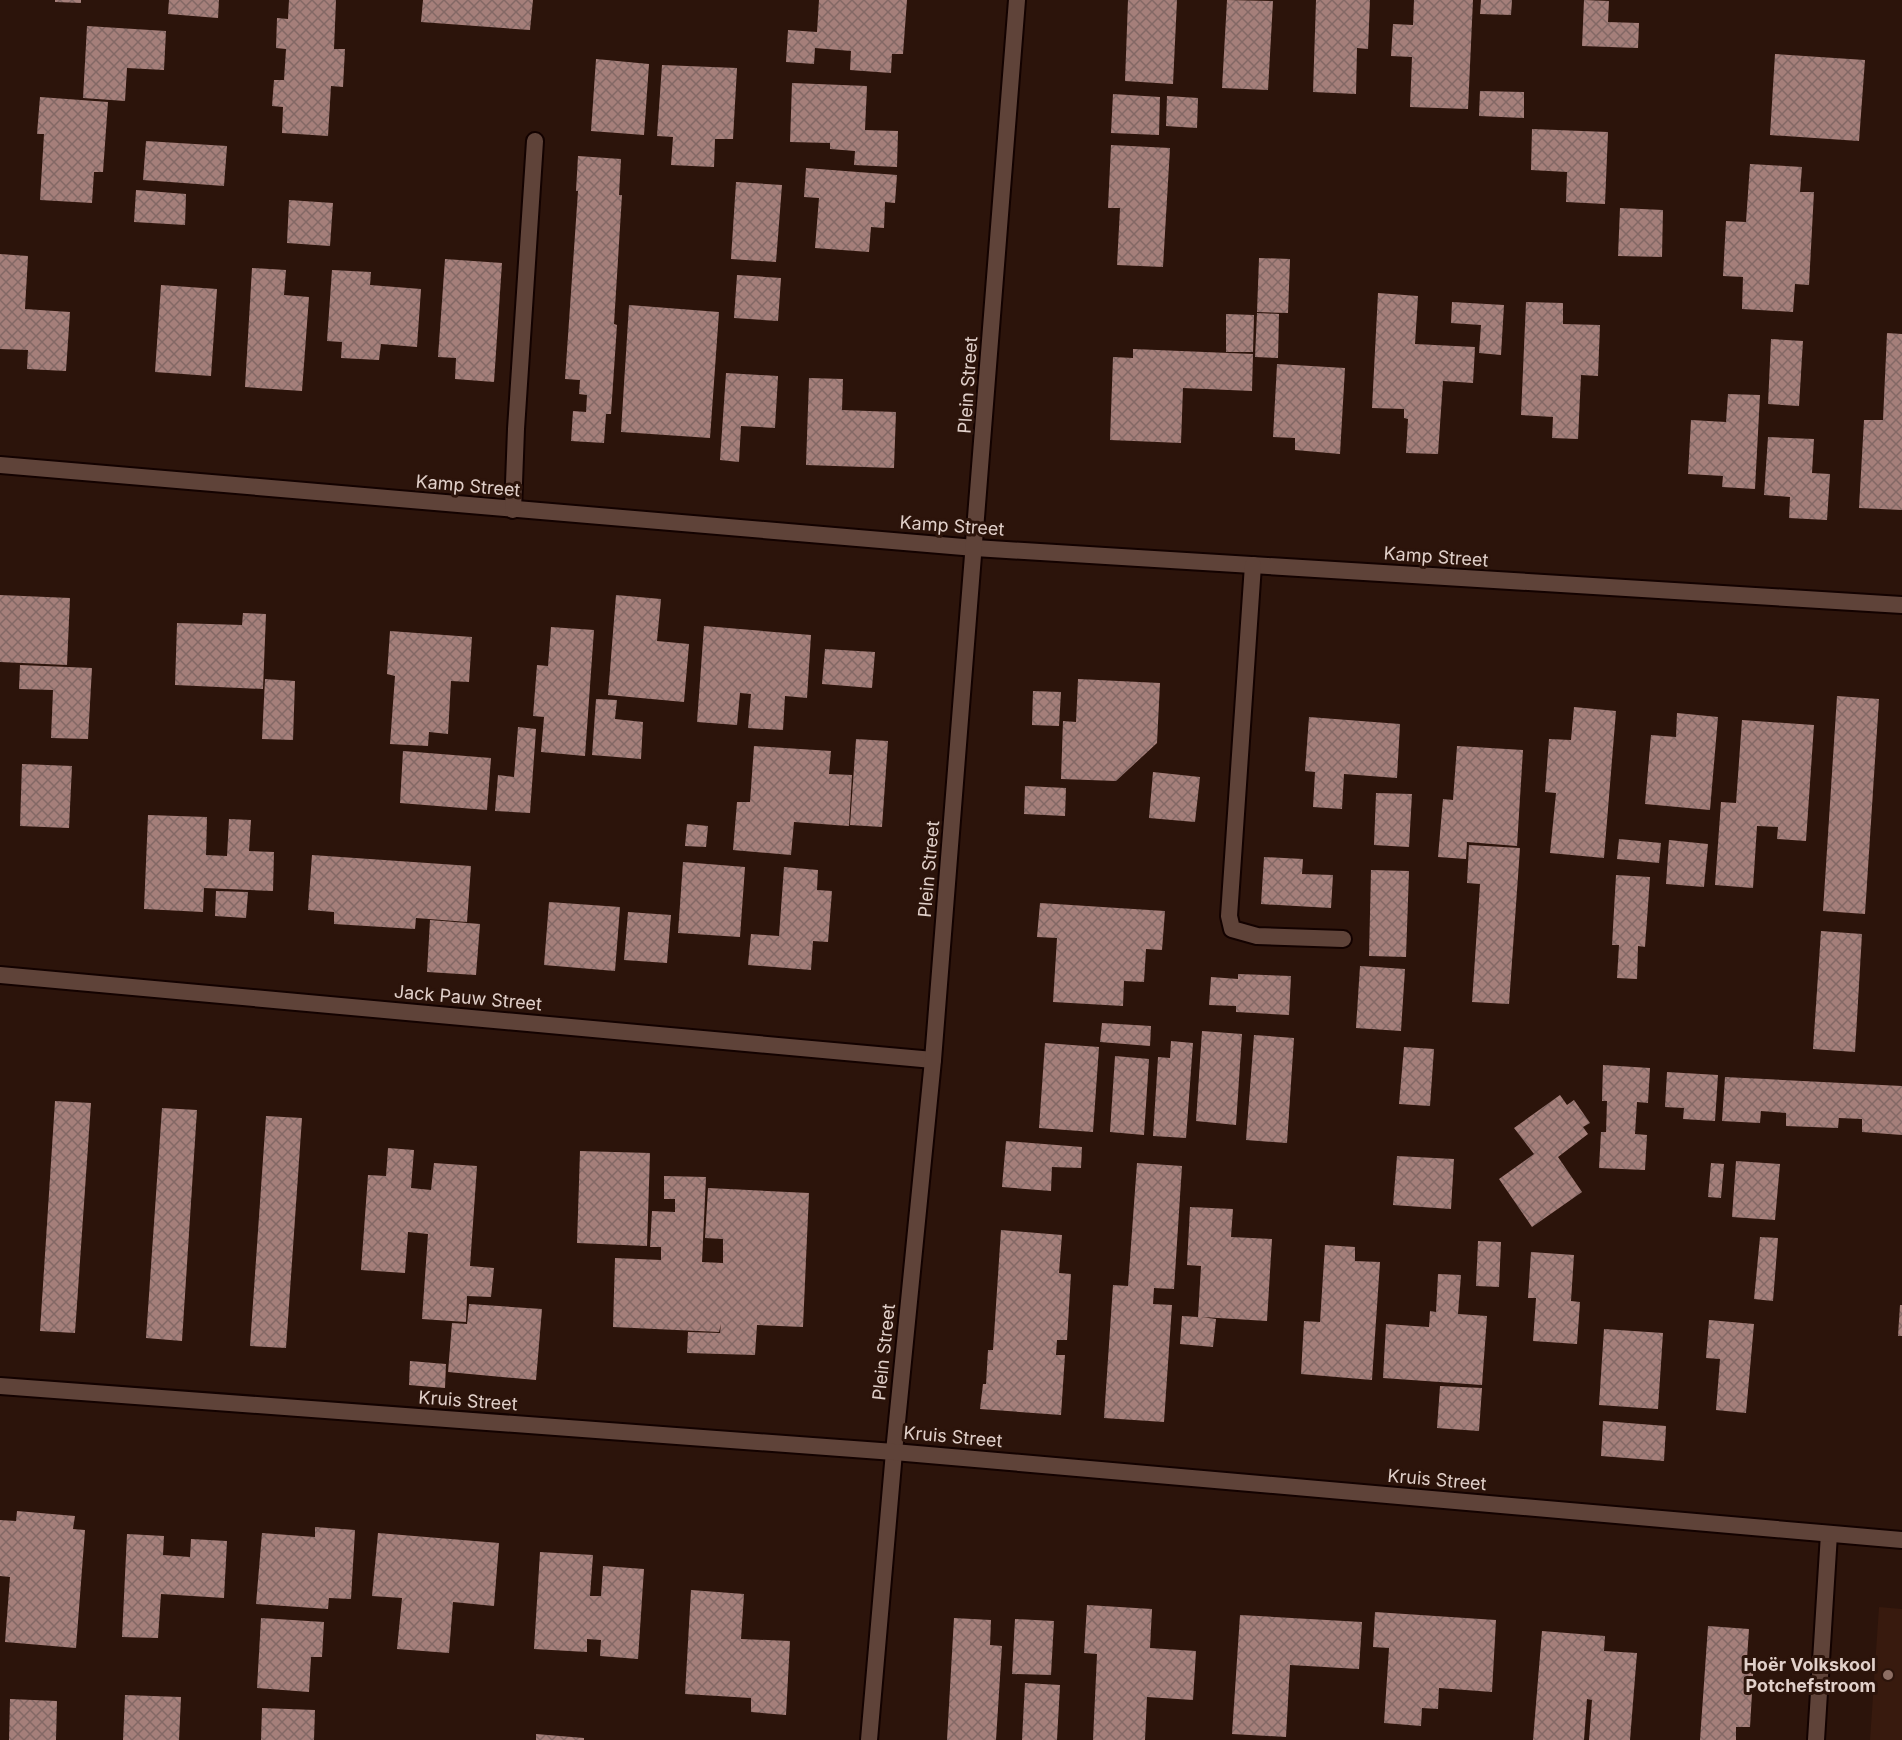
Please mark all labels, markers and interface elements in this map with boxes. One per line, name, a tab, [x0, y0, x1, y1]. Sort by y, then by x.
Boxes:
street label: Plein Street	[954, 336, 981, 434]
street label: Kamp Street	[415, 470, 521, 501]
street label: Kamp Street	[899, 511, 1005, 540]
street label: Kamp Street	[1383, 542, 1489, 571]
street label: Plein Street	[914, 820, 943, 918]
street label: Jack Pauw Street	[393, 981, 543, 1014]
street label: Plein Street	[868, 1302, 899, 1401]
street label: Kruis Street	[418, 1387, 518, 1414]
street label: Kruis Street	[903, 1422, 1003, 1451]
street label: Kruis Street	[1387, 1465, 1487, 1494]
place label: Hoër Volkskool Potchefstroom	[1743, 1654, 1876, 1696]
marker: Hoër Volkskool Potchefstroom	[1881, 1668, 1895, 1682]

